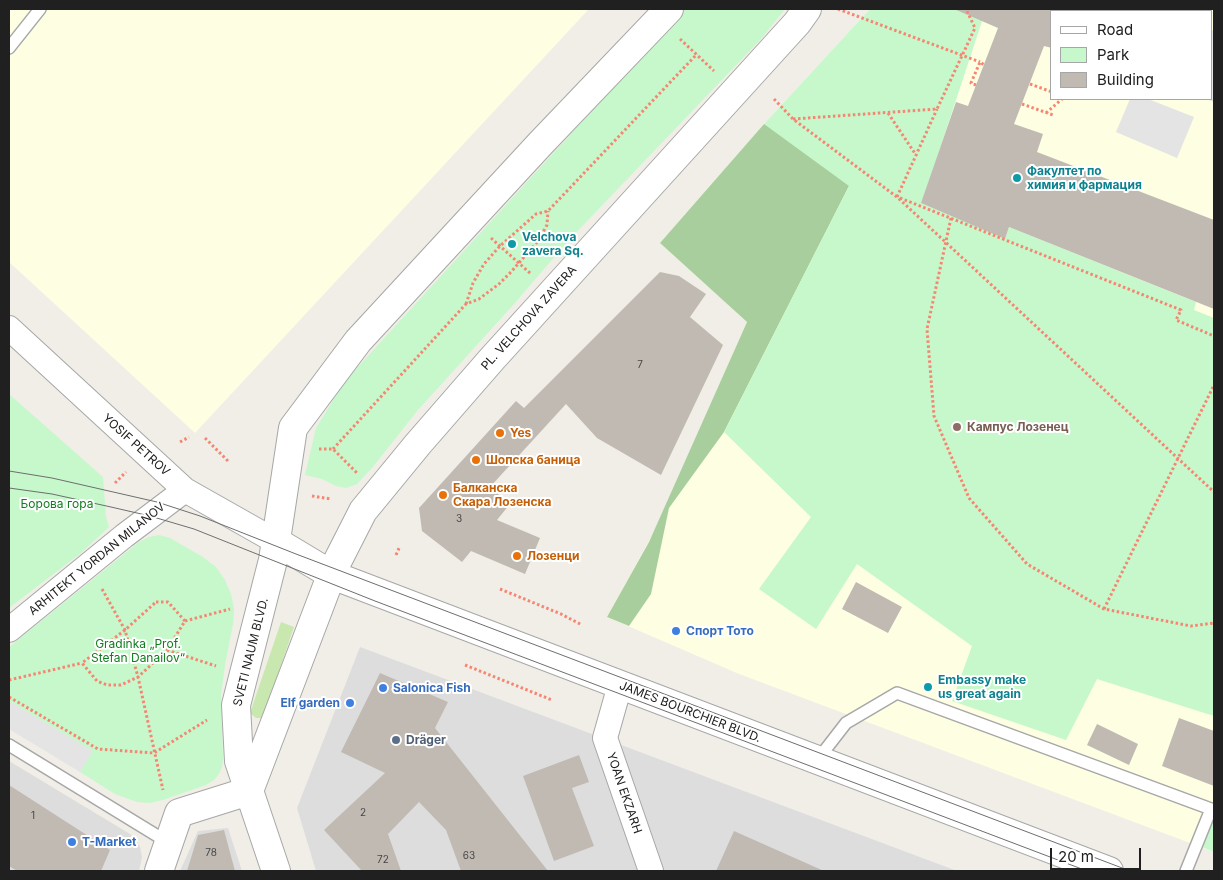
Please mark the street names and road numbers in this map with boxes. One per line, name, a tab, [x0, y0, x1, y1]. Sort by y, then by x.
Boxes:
street label: PL. VELCHOVA ZAVERA	[478, 263, 580, 373]
street label: YOSIF PETROV	[99, 411, 173, 479]
street label: ARHITEKT YORDAN MILANOV	[26, 500, 168, 618]
street label: SVETI NAUM BLVD.	[231, 596, 271, 708]
street label: JAMES BOURCHIER BLVD.	[617, 678, 763, 746]
street label: YOAN EKZARH	[603, 750, 645, 836]

